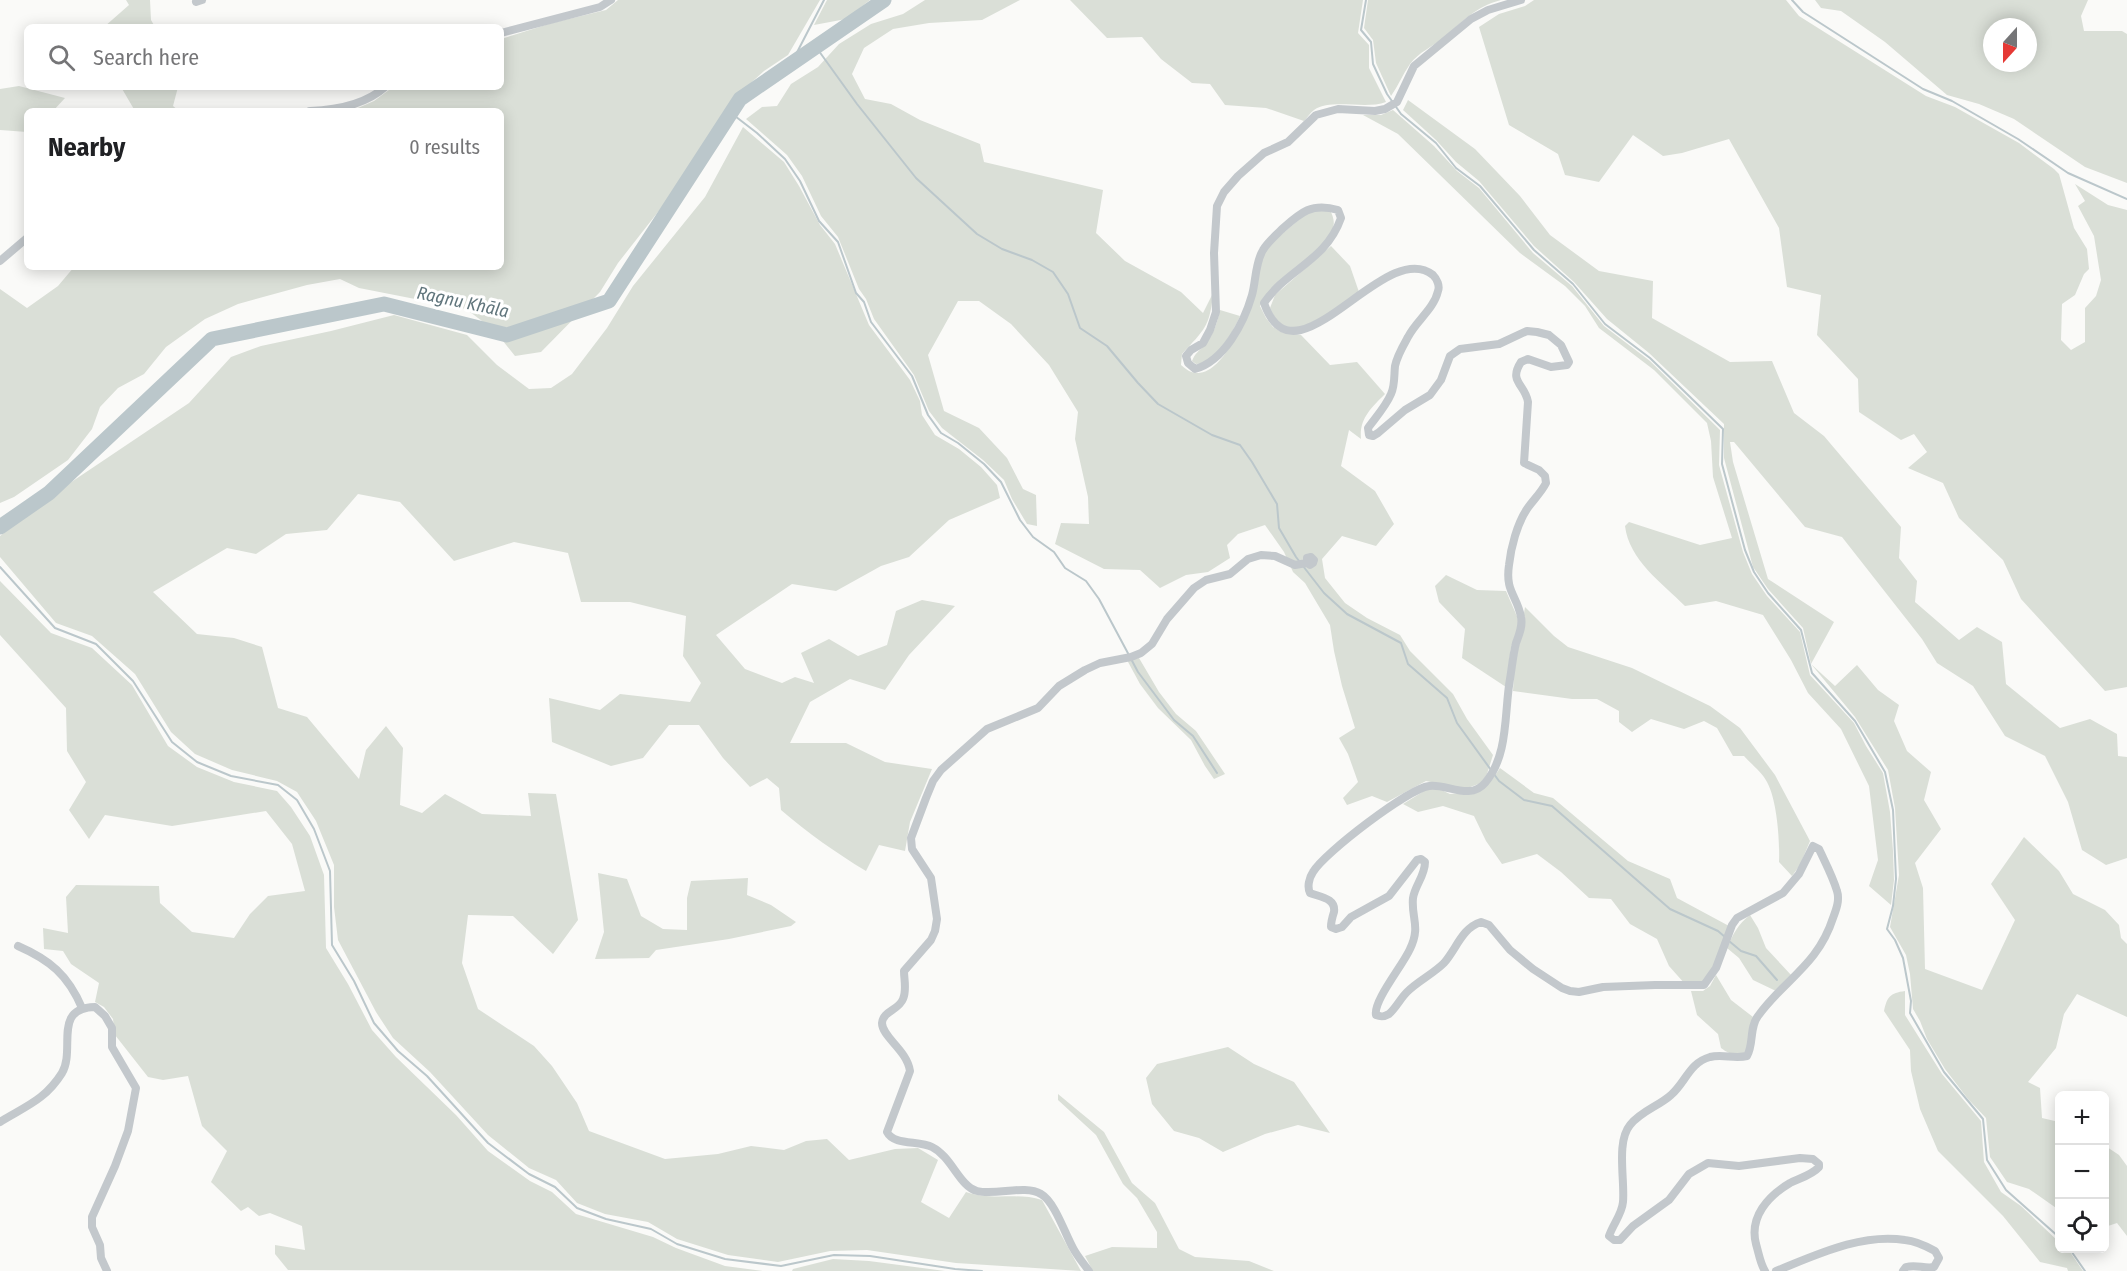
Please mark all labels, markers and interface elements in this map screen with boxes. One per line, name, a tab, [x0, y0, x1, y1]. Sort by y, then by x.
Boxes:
north arrow	[1983, 18, 2037, 72]
search box	[24, 24, 504, 90]
icon: search	[45, 41, 78, 74]
text: Search here	[93, 44, 199, 71]
text: Nearby	[48, 132, 125, 163]
text: 0 results	[409, 135, 480, 159]
water label: Ragnu Khāla	[415, 282, 511, 322]
map controls	[2055, 1091, 2109, 1253]
button: +	[2055, 1091, 2109, 1145]
button: −	[2055, 1145, 2109, 1199]
button: locate	[2055, 1199, 2109, 1253]

